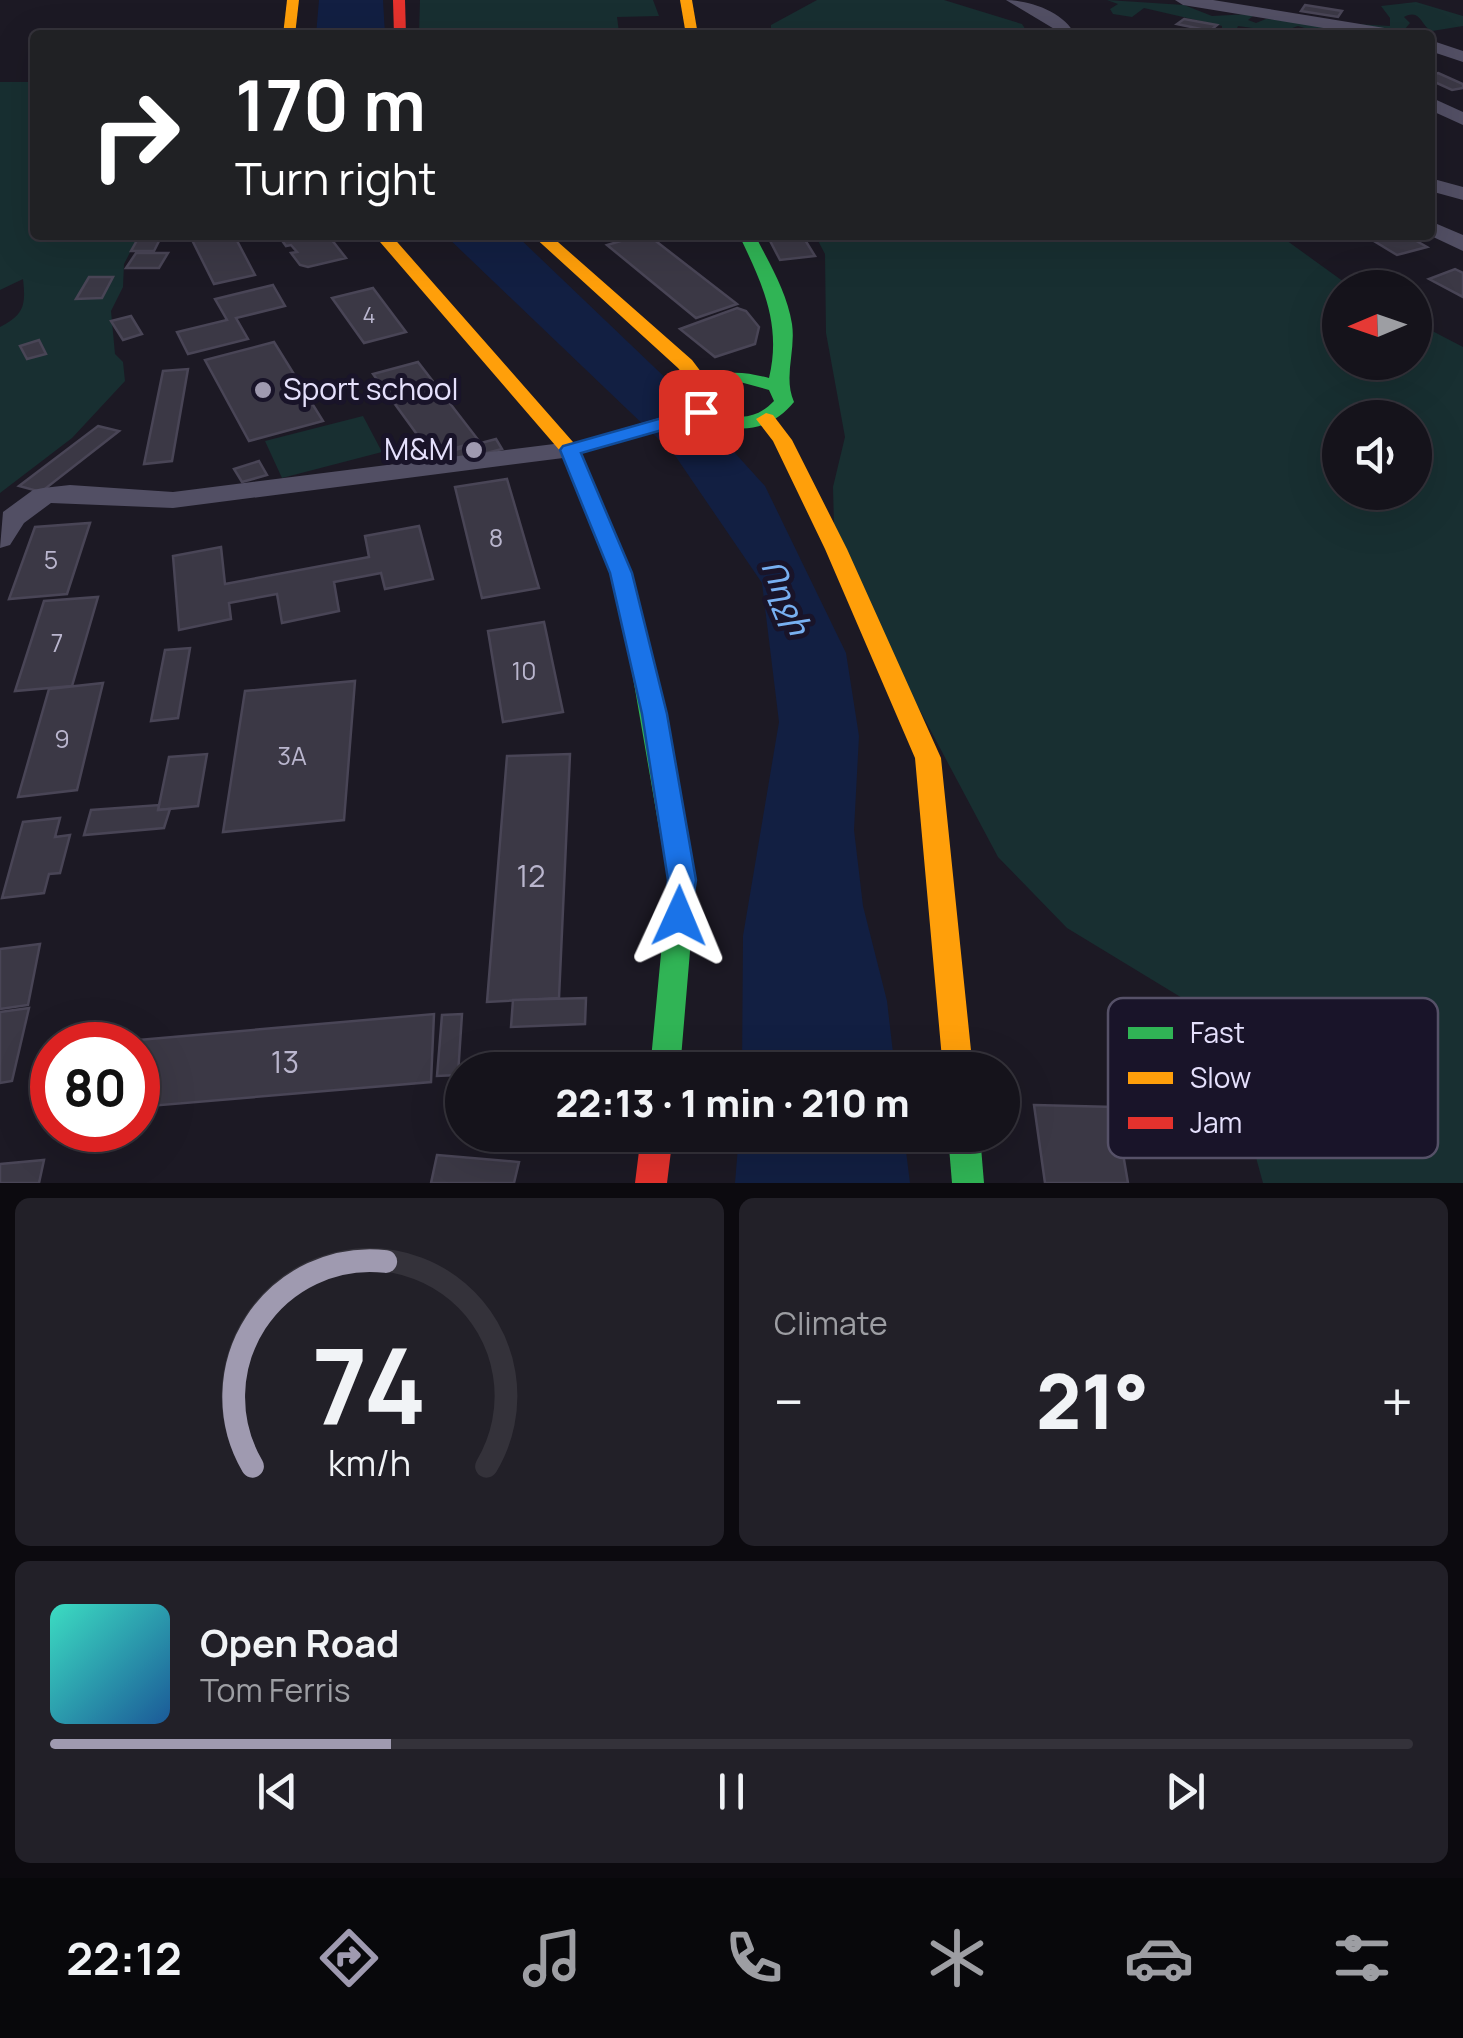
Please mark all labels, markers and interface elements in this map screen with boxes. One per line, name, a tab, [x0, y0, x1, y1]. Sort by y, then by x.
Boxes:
text: 170 m	[235, 56, 426, 152]
icon: right	[70, 70, 200, 200]
text: Turn right	[235, 147, 436, 209]
north arrow	[1322, 270, 1432, 380]
map controls	[1322, 270, 1432, 510]
house number: 4	[363, 300, 375, 330]
place label: Sport school	[283, 368, 459, 409]
pin	[659, 370, 744, 455]
marker: Sport school	[252, 379, 274, 401]
icon: arrive	[674, 385, 729, 440]
button: sound	[1322, 400, 1432, 510]
place label: M&M	[384, 428, 454, 469]
marker: M&M	[463, 439, 485, 461]
house number: 8	[489, 520, 503, 555]
house number: 5	[44, 542, 58, 577]
water label: Ողջի	[751, 552, 823, 642]
house number: 7	[51, 625, 63, 660]
house number: 10	[511, 653, 537, 688]
house number: 9	[54, 721, 70, 756]
house number: 3A	[277, 738, 307, 773]
house number: 12	[517, 855, 545, 896]
position arrow	[627, 864, 731, 968]
legend	[1108, 998, 1438, 1158]
text: Fast	[1190, 1013, 1245, 1051]
speed limit sign: 80	[30, 1022, 160, 1152]
house number: 13	[271, 1041, 299, 1082]
text: Slow	[1190, 1058, 1251, 1096]
text: 22:13 · 1 min · 210 m	[555, 1076, 910, 1128]
text: Jam	[1190, 1103, 1242, 1141]
text: Climate	[774, 1301, 888, 1345]
text: 74	[312, 1313, 427, 1455]
text: 21°	[1036, 1349, 1149, 1452]
text: −	[774, 1363, 804, 1439]
text: +	[1381, 1363, 1413, 1439]
text: km/h	[328, 1438, 411, 1487]
text: Open Road	[200, 1616, 399, 1668]
text: Tom Ferris	[200, 1668, 351, 1712]
icon: previous	[250, 1764, 305, 1819]
icon: pause	[704, 1764, 759, 1819]
icon: next	[1158, 1764, 1213, 1819]
icon: directions	[314, 1923, 384, 1993]
icon: music	[517, 1923, 587, 1993]
icon: phone	[719, 1923, 789, 1993]
icon: climate	[922, 1923, 992, 1993]
icon: car	[1124, 1923, 1194, 1993]
icon: filters	[1327, 1923, 1397, 1993]
text: 22:12	[66, 1927, 182, 1989]

